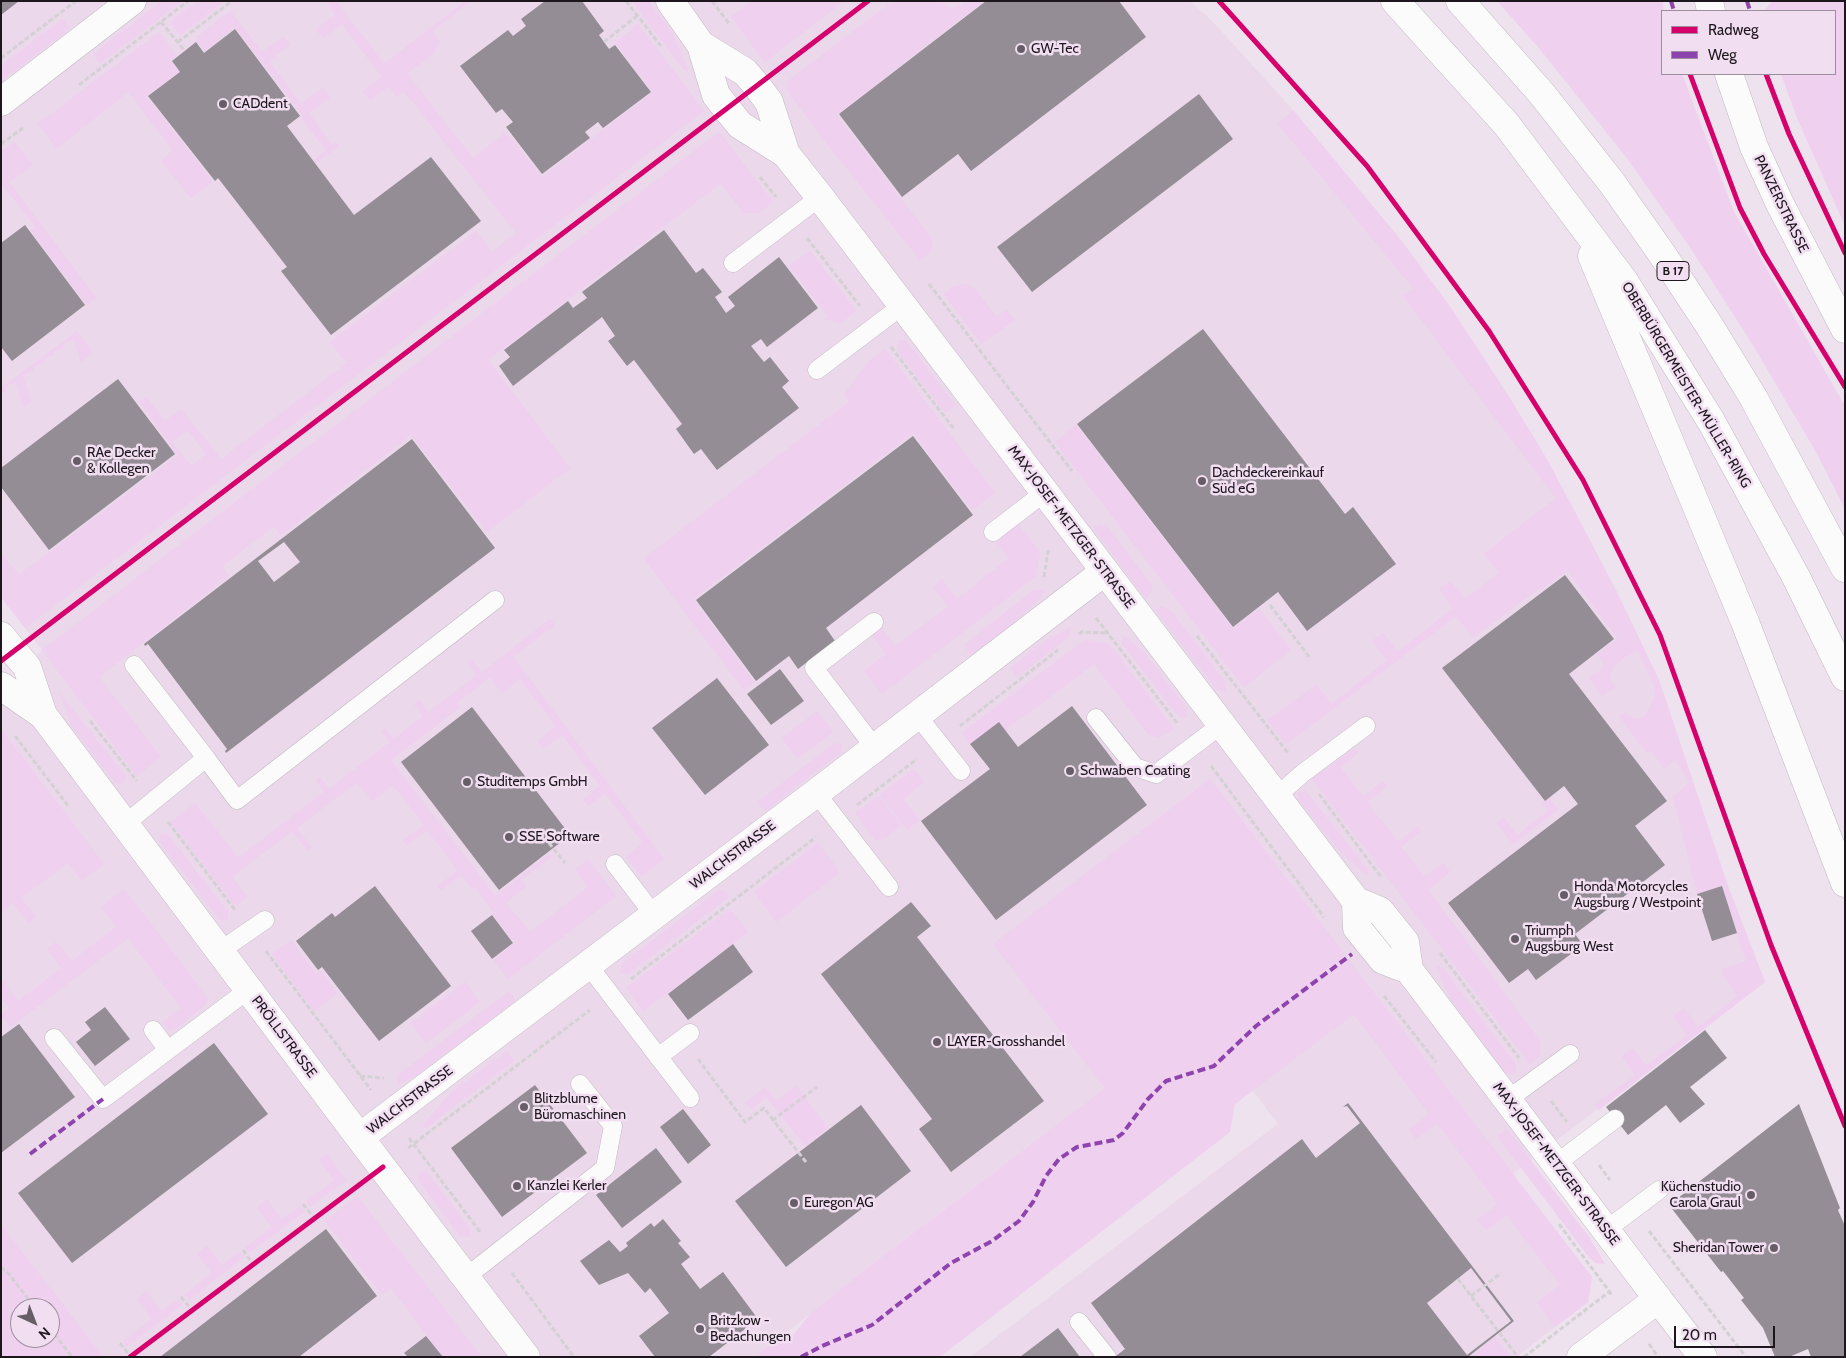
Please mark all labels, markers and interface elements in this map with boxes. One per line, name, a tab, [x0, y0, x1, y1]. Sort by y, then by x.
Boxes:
legend	[1661, 10, 1836, 75]
text: Radweg	[1708, 21, 1758, 39]
place label: GW-Tec	[1031, 41, 1079, 57]
marker: GW-Tec	[1015, 43, 1027, 55]
text: Weg	[1708, 46, 1737, 64]
place label: CADdent	[233, 96, 288, 112]
marker: CADdent	[217, 98, 229, 110]
street label: PANZERSTRASSE	[1750, 152, 1812, 256]
road number: B 17	[1657, 262, 1689, 280]
street label: OBERBÜRGERMEISTER-MÜLLER-RING	[1618, 279, 1754, 491]
street label: MAX-JOSEF-METZGER-STRASSE	[1004, 442, 1138, 612]
place label: RAe Decker & Kollegen	[87, 445, 155, 478]
marker: RAe Decker & Kollegen	[71, 455, 83, 467]
place label: Dachdeckereinkauf Süd eG	[1212, 465, 1324, 498]
marker: Dachdeckereinkauf Süd eG	[1196, 475, 1208, 487]
place label: Schwaben Coating	[1080, 763, 1190, 779]
marker: Schwaben Coating	[1064, 765, 1076, 777]
place label: Studitemps GmbH	[477, 774, 588, 790]
marker: Studitemps GmbH	[461, 776, 473, 788]
street label: WALCHSTRASSE	[687, 817, 779, 893]
place label: SSE Software	[519, 829, 600, 845]
marker: SSE Software	[503, 831, 515, 843]
place label: Honda Motorcycles Augsburg / Westpoint	[1574, 879, 1701, 912]
marker: Honda Motorcycles Augsburg / Westpoint	[1558, 889, 1570, 901]
place label: Triumph Augsburg West	[1525, 923, 1614, 956]
marker: Triumph Augsburg West	[1509, 933, 1521, 945]
street label: PRÖLLSTRASSE	[248, 993, 320, 1081]
place label: LAYER-Grosshandel	[947, 1034, 1065, 1050]
marker: LAYER-Grosshandel	[931, 1036, 943, 1048]
street label: WALCHSTRASSE	[364, 1062, 456, 1138]
street label: MAX-JOSEF-METZGER-STRASSE	[1489, 1079, 1623, 1249]
place label: Blitzblume Büromaschinen	[534, 1091, 626, 1124]
marker: Blitzblume Büromaschinen	[518, 1101, 530, 1113]
place label: Kanzlei Kerler	[527, 1178, 606, 1194]
place label: Küchenstudio Carola Graul	[1661, 1179, 1741, 1212]
marker: Kanzlei Kerler	[511, 1180, 523, 1192]
marker: Küchenstudio Carola Graul	[1745, 1189, 1757, 1201]
place label: Euregon AG	[804, 1195, 874, 1211]
marker: Euregon AG	[788, 1197, 800, 1209]
place label: Sheridan Tower	[1673, 1240, 1764, 1256]
marker: Sheridan Tower	[1768, 1242, 1780, 1254]
north arrow	[10, 1298, 60, 1348]
place label: Britzkow - Bedachungen	[710, 1313, 791, 1345]
scale bar	[1676, 1316, 1777, 1348]
text: N	[35, 1323, 54, 1343]
marker: Britzkow - Bedachungen	[694, 1323, 706, 1335]
text: 20 m	[1682, 1326, 1717, 1344]

